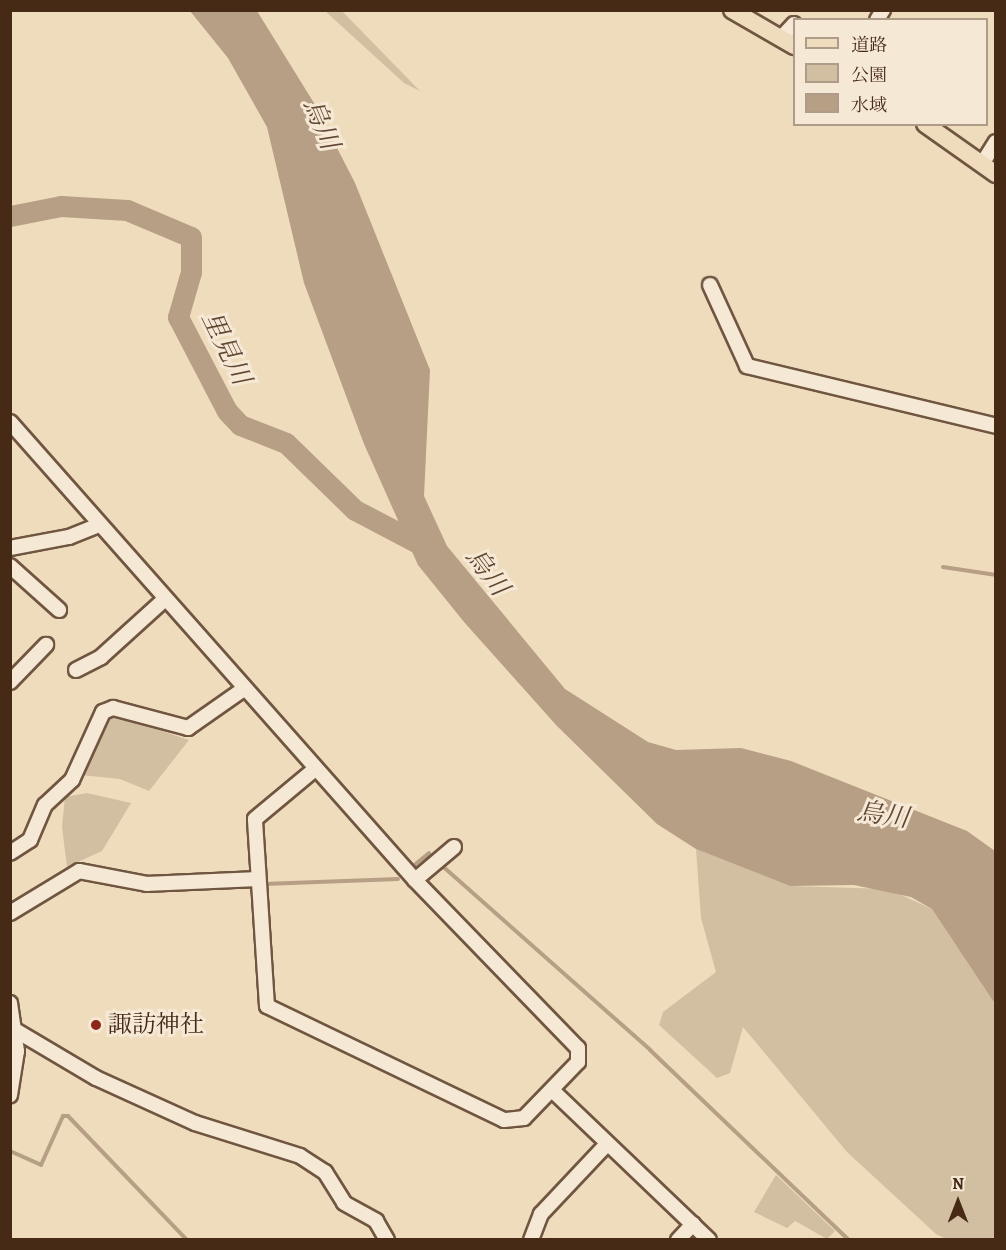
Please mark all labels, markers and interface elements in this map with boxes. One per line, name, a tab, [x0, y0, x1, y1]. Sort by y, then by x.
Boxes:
legend	[793, 18, 988, 126]
text: 道路	[851, 33, 887, 57]
text: 公園	[851, 63, 887, 87]
text: 水域	[851, 93, 887, 117]
water label: 烏川	[296, 94, 346, 154]
water label: 里見川	[195, 306, 257, 390]
water label: 烏川	[459, 542, 515, 602]
water label: 烏川	[855, 796, 911, 834]
place label: 諏訪神社	[108, 1011, 204, 1039]
marker: 諏訪神社	[89, 1018, 103, 1032]
north arrow	[928, 1172, 988, 1232]
text: N	[952, 1173, 964, 1195]

